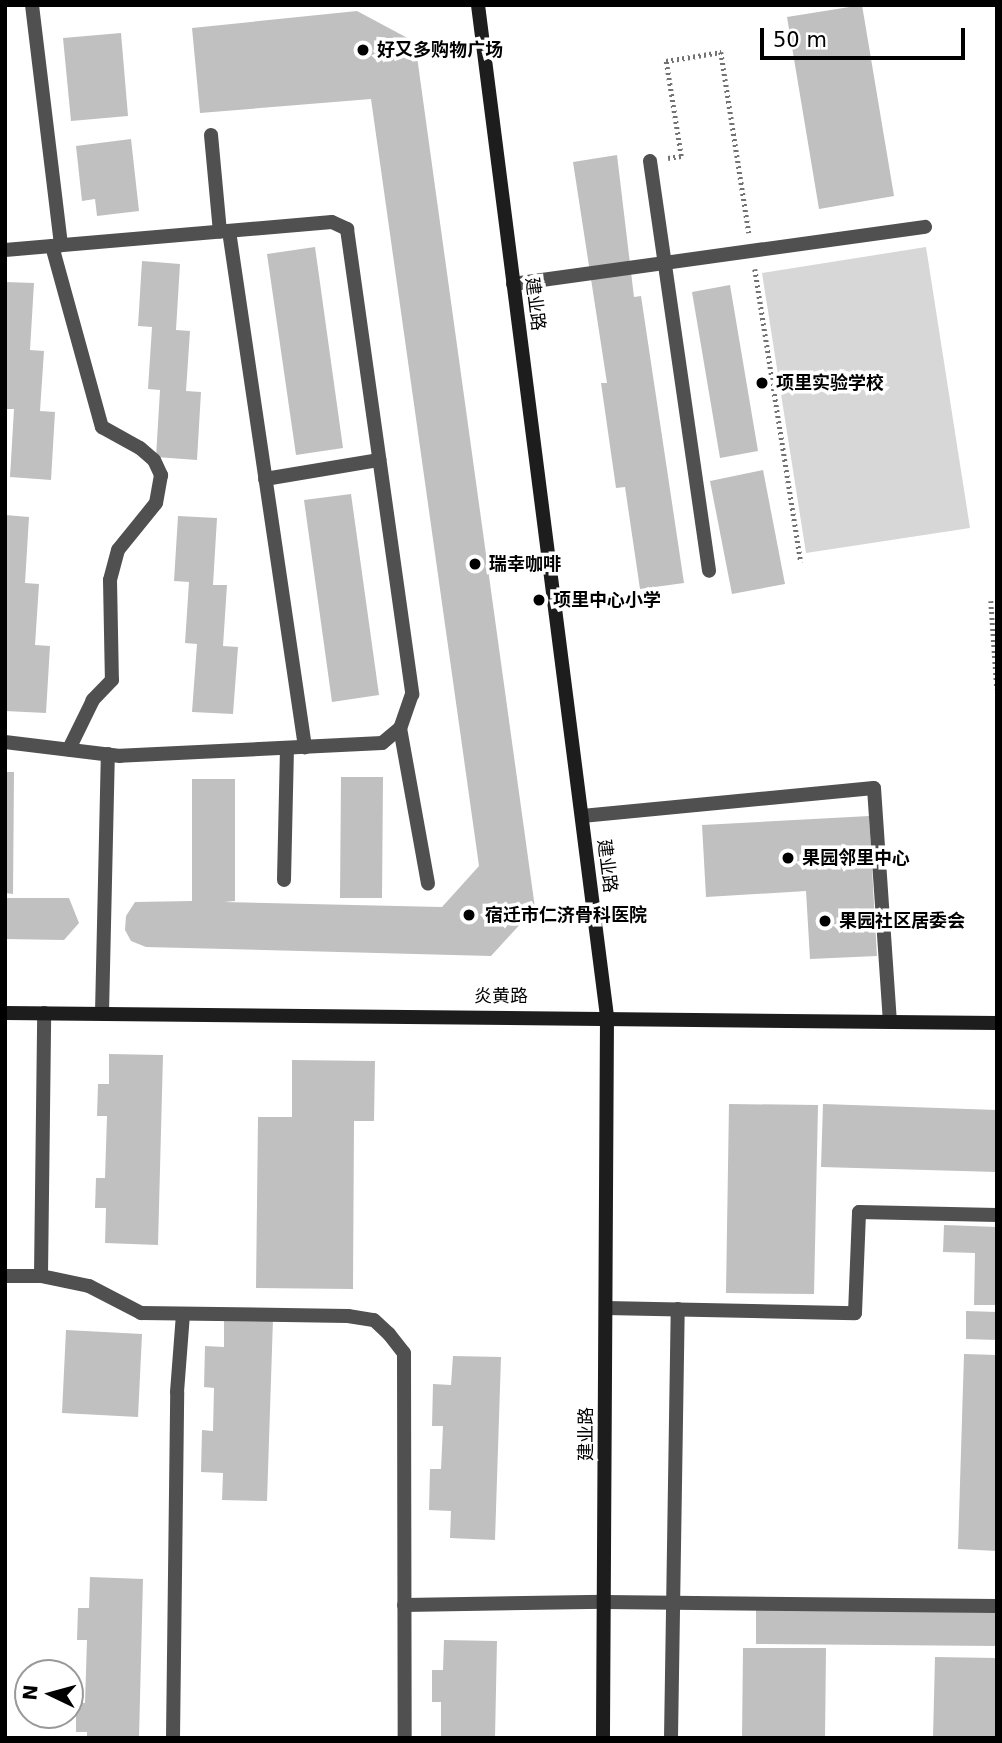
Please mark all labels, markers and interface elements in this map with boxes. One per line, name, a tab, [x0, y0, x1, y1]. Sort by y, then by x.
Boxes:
scale bar	[764, 14, 969, 58]
text: 50 m	[773, 28, 827, 52]
place label: 好又多购物广场	[377, 39, 503, 61]
marker: 好又多购物广场	[355, 42, 371, 58]
street label: 建业路	[521, 276, 549, 332]
place label: 项里实验学校	[776, 372, 884, 394]
marker: 项里实验学校	[754, 375, 770, 391]
place label: 瑞幸咖啡	[489, 553, 561, 575]
marker: 瑞幸咖啡	[467, 556, 483, 572]
place label: 项里中心小学	[553, 589, 661, 611]
marker: 项里中心小学	[531, 592, 547, 608]
street label: 建业路	[593, 838, 621, 894]
place label: 果园邻里中心	[802, 847, 910, 869]
marker: 果园邻里中心	[780, 850, 796, 866]
place label: 宿迁市仁济骨科医院	[485, 904, 647, 926]
marker: 宿迁市仁济骨科医院	[459, 905, 479, 925]
place label: 果园社区居委会	[839, 910, 965, 932]
marker: 果园社区居委会	[817, 913, 833, 929]
street label: 炎黄路	[474, 985, 528, 1007]
street label: 建业路	[575, 1407, 597, 1461]
north arrow	[14, 1659, 84, 1729]
text: N	[18, 1683, 42, 1701]

